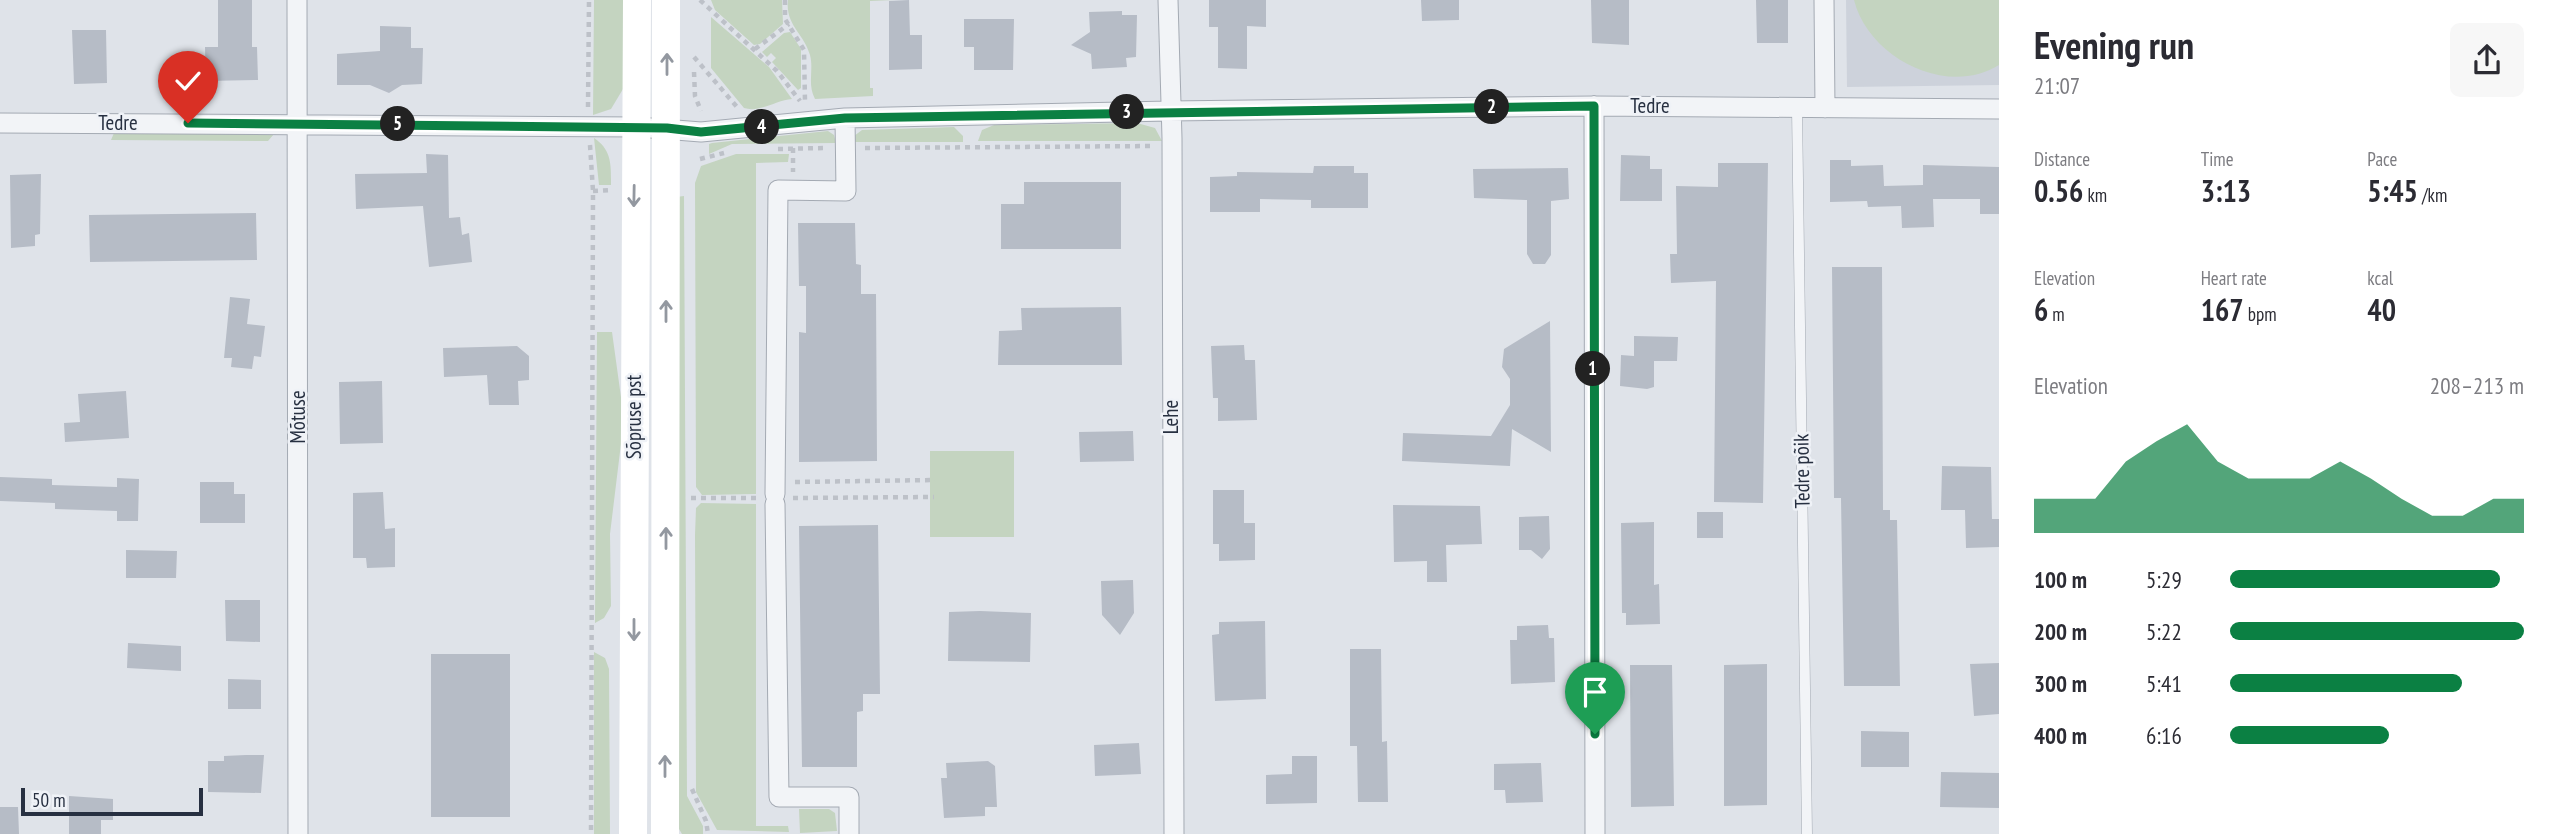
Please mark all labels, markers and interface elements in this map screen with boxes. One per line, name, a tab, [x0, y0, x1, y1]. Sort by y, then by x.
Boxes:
text: Evening run	[2034, 20, 2194, 69]
button: share	[2450, 23, 2524, 97]
pin	[158, 51, 218, 123]
one-way arrow	[660, 53, 674, 76]
icon: check	[169, 62, 207, 100]
text: 21:07	[2034, 71, 2080, 100]
pin: 2	[1474, 90, 1510, 124]
street label: Tedre	[1630, 92, 1670, 119]
pin: 3	[1110, 94, 1144, 130]
text: 2	[1487, 94, 1496, 118]
text: 3	[1122, 99, 1131, 123]
pin: 5	[380, 106, 416, 142]
street label: Tedre	[98, 109, 138, 136]
pin: 4	[744, 110, 780, 144]
text: 5	[393, 111, 402, 135]
text: 4	[757, 114, 766, 138]
text: Distance	[2034, 147, 2090, 171]
text: Time	[2201, 147, 2234, 171]
text: Pace	[2367, 147, 2397, 171]
text: 0.56	[2034, 171, 2083, 210]
text: 3:13	[2201, 171, 2251, 210]
text: 5:45	[2367, 171, 2418, 210]
text: km	[2083, 183, 2107, 207]
text: /km	[2418, 183, 2447, 207]
one-way arrow	[627, 184, 641, 207]
text: Elevation	[2034, 266, 2095, 290]
text: Heart rate	[2201, 266, 2267, 290]
text: kcal	[2367, 266, 2393, 290]
text: 6	[2034, 290, 2048, 329]
text: 167	[2201, 290, 2244, 329]
text: 40	[2367, 290, 2396, 329]
one-way arrow	[659, 300, 673, 323]
text: m	[2048, 302, 2065, 326]
text: bpm	[2244, 302, 2277, 326]
pin: 1	[1576, 352, 1610, 386]
text: 1	[1588, 356, 1597, 380]
text: Elevation	[2034, 371, 2108, 400]
text: 208–213 m	[2430, 371, 2524, 400]
street label: Sõpruse pst	[620, 375, 647, 459]
street label: Mõtuse	[284, 390, 311, 444]
street label: Lehe	[1157, 400, 1184, 434]
street label: Tedre põik	[1787, 433, 1816, 509]
one-way arrow	[659, 527, 673, 550]
text: 100 m	[2034, 565, 2087, 594]
text: 5:29	[2146, 565, 2182, 594]
text: 200 m	[2034, 617, 2087, 646]
text: 5:22	[2146, 617, 2182, 646]
one-way arrow	[627, 618, 641, 641]
pin	[1565, 662, 1625, 734]
text: 300 m	[2034, 669, 2087, 698]
text: 5:41	[2146, 669, 2182, 698]
icon: arrive	[1576, 673, 1614, 711]
text: 400 m	[2034, 721, 2087, 750]
text: 6:16	[2146, 721, 2182, 750]
one-way arrow	[658, 755, 672, 778]
scale bar	[21, 785, 203, 817]
text: 50 m	[32, 788, 66, 812]

